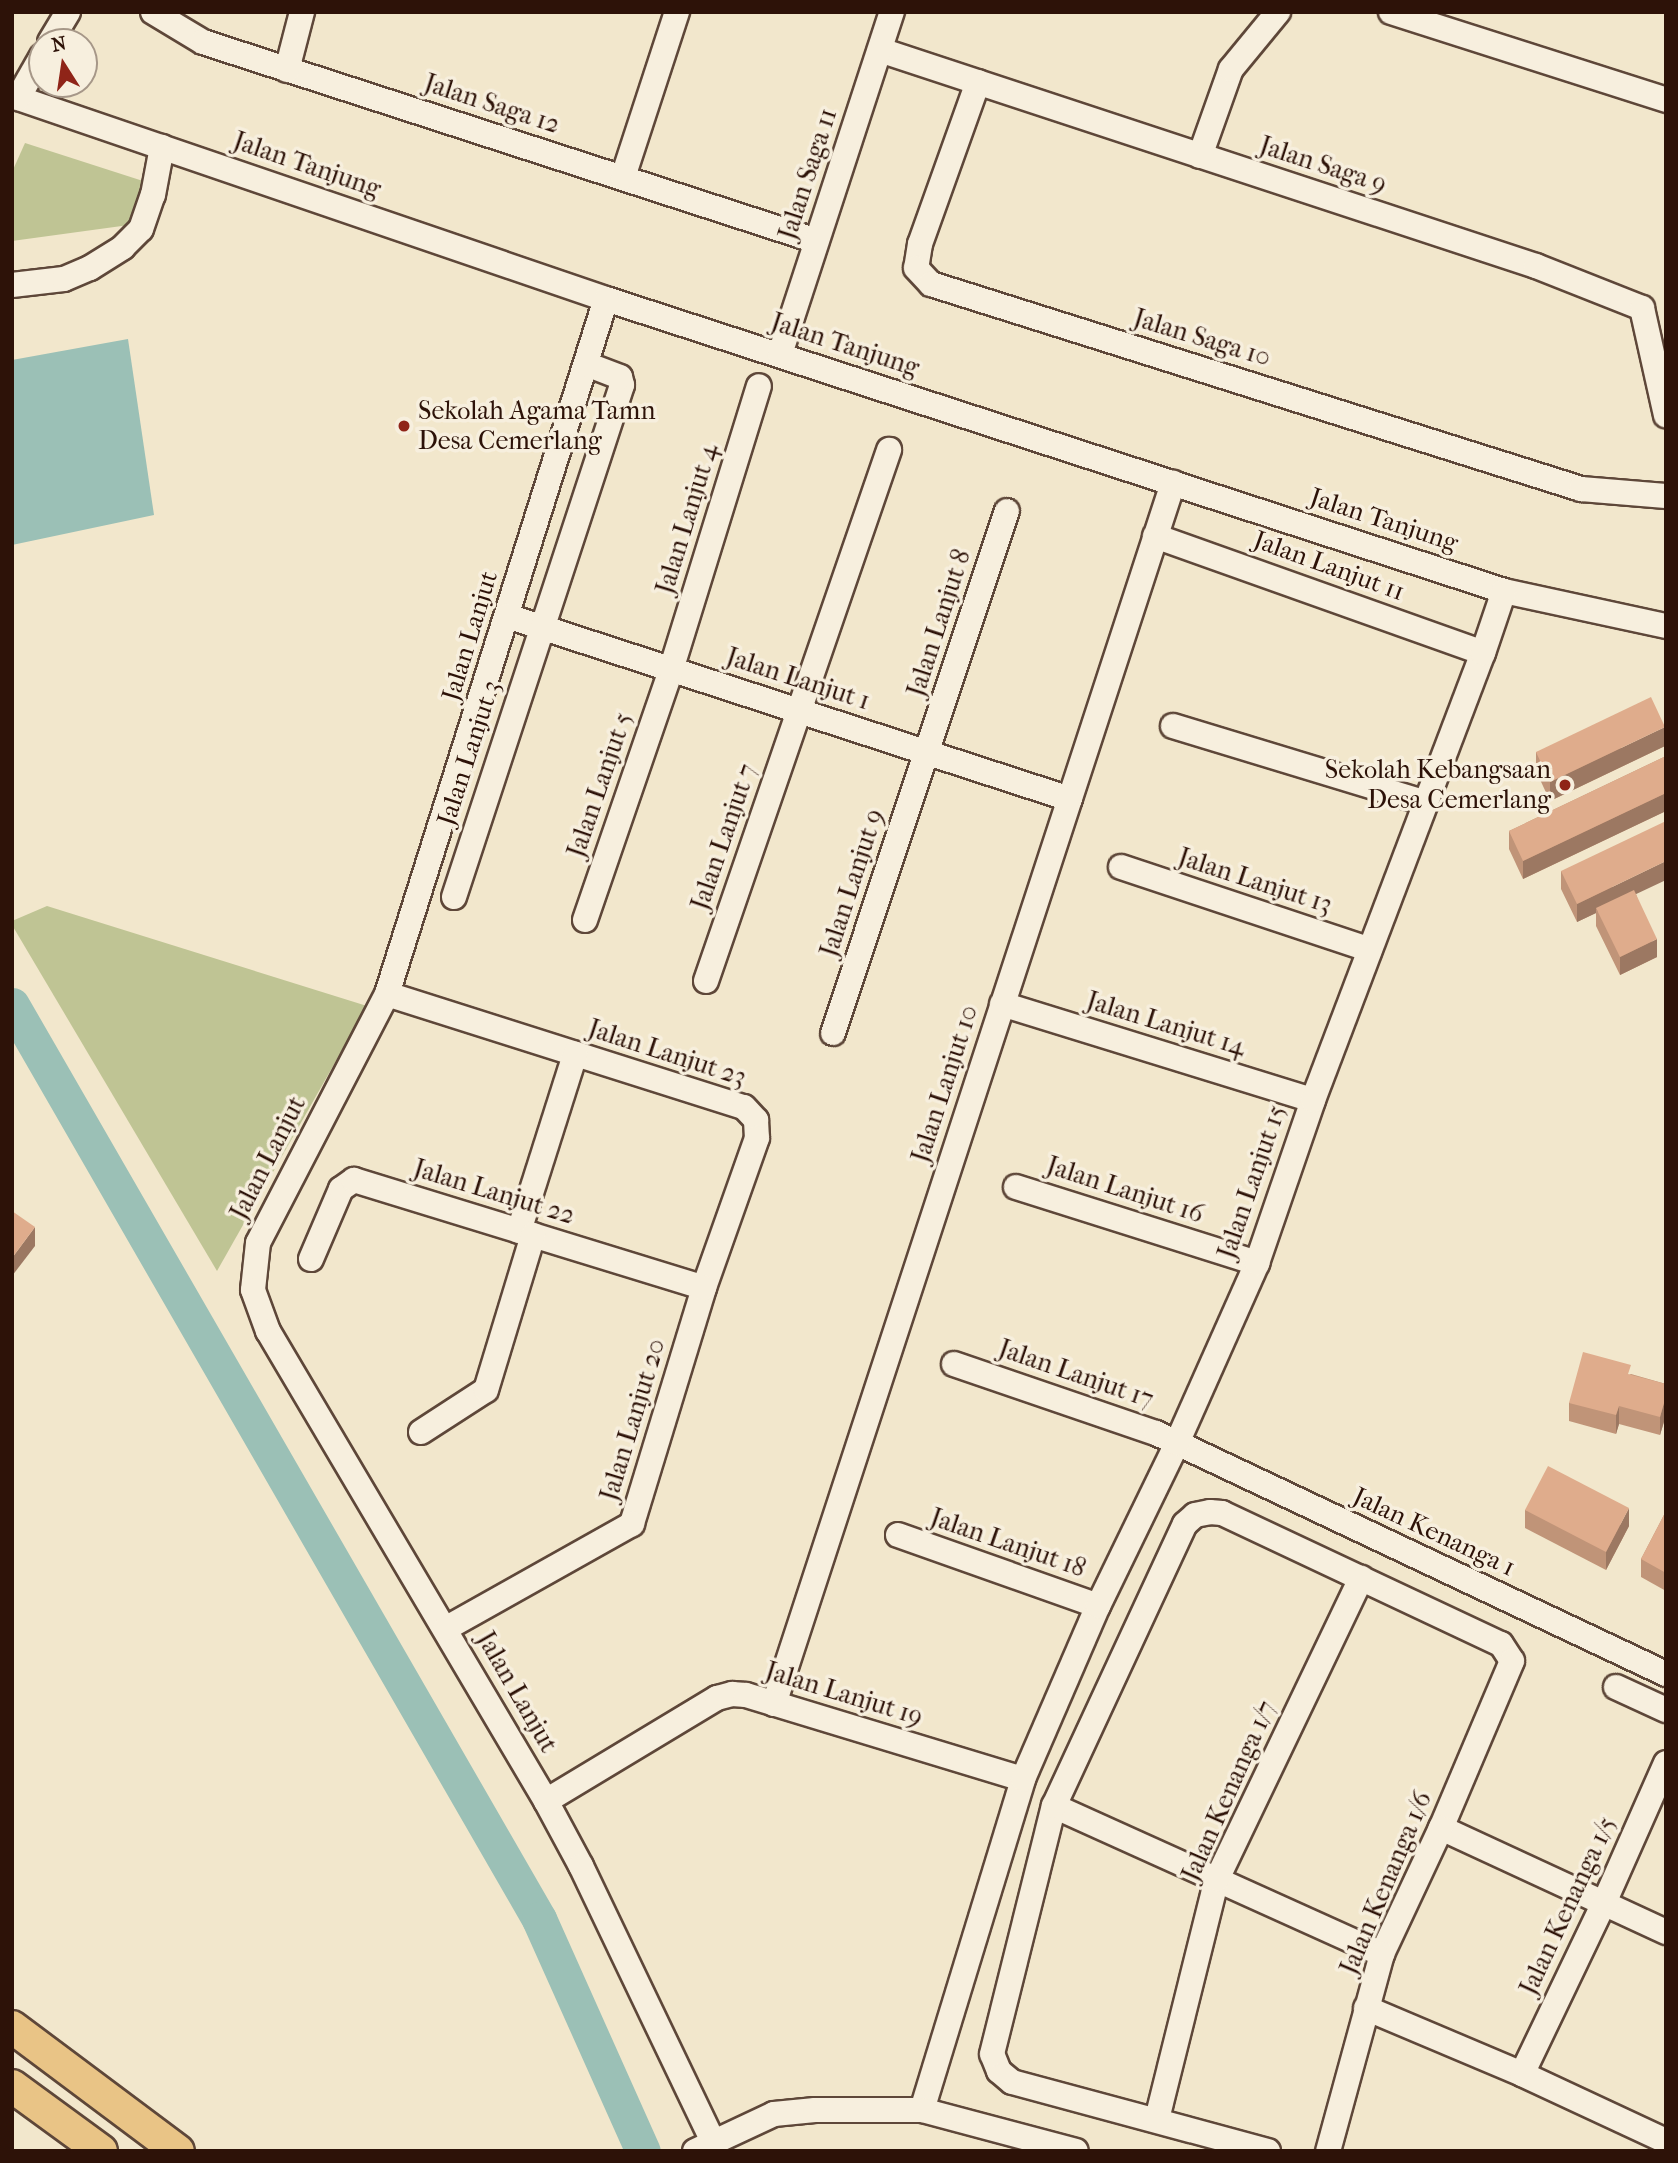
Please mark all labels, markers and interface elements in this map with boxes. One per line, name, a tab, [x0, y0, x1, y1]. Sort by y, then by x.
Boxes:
north arrow	[28, 28, 98, 98]
text: N	[50, 32, 68, 57]
street label: Jalan Saga 12	[420, 67, 564, 141]
street label: Jalan Saga 11	[772, 104, 844, 244]
street label: Jalan Tanjung	[229, 125, 385, 205]
street label: Jalan Saga 9	[1256, 130, 1390, 200]
street label: Jalan Saga 10	[1130, 302, 1274, 374]
street label: Jalan Tanjung	[767, 306, 923, 384]
place label: Sekolah Agama Tamn Desa Cemerlang	[418, 395, 656, 457]
marker: Sekolah Agama Tamn Desa Cemerlang	[396, 418, 412, 434]
street label: Jalan Lanjut 4	[649, 440, 725, 598]
street label: Jalan Tanjung	[1306, 481, 1462, 559]
street label: Jalan Lanjut 11	[1249, 524, 1409, 608]
street label: Jalan Lanjut 8	[901, 545, 977, 701]
street label: Jalan Lanjut	[435, 567, 505, 705]
street label: Jalan Lanjut 1	[722, 641, 874, 717]
street label: Jalan Lanjut 3	[431, 677, 507, 829]
street label: Jalan Lanjut 5	[561, 708, 639, 862]
place label: Sekolah Kebangsaan Desa Cemerlang	[1325, 754, 1551, 816]
street label: Jalan Lanjut 7	[684, 760, 764, 914]
marker: Sekolah Kebangsaan Desa Cemerlang	[1557, 777, 1573, 793]
street label: Jalan Lanjut 9	[813, 805, 891, 961]
street label: Jalan Lanjut 13	[1174, 841, 1336, 921]
street label: Jalan Lanjut 14	[1083, 985, 1249, 1063]
street label: Jalan Lanjut 10	[905, 1001, 985, 1167]
street label: Jalan Lanjut 23	[584, 1013, 750, 1093]
street label: Jalan Lanjut	[224, 1091, 312, 1225]
street label: Jalan Lanjut 15	[1211, 1101, 1293, 1263]
street label: Jalan Lanjut 16	[1043, 1150, 1207, 1230]
street label: Jalan Lanjut 22	[410, 1153, 578, 1231]
street label: Jalan Lanjut 17	[994, 1333, 1158, 1415]
street label: Jalan Lanjut 20	[594, 1335, 672, 1505]
street label: Jalan Kenanga 1	[1348, 1481, 1520, 1583]
street label: Jalan Lanjut 18	[926, 1502, 1090, 1584]
street label: Jalan Lanjut	[470, 1626, 564, 1758]
street label: Jalan Lanjut 19	[762, 1655, 926, 1733]
street label: Jalan Kenanga 1/7	[1175, 1696, 1283, 1886]
street label: Jalan Kenanga 1/6	[1333, 1787, 1439, 1979]
street label: Jalan Kenanga 1/5	[1513, 1812, 1623, 2000]

